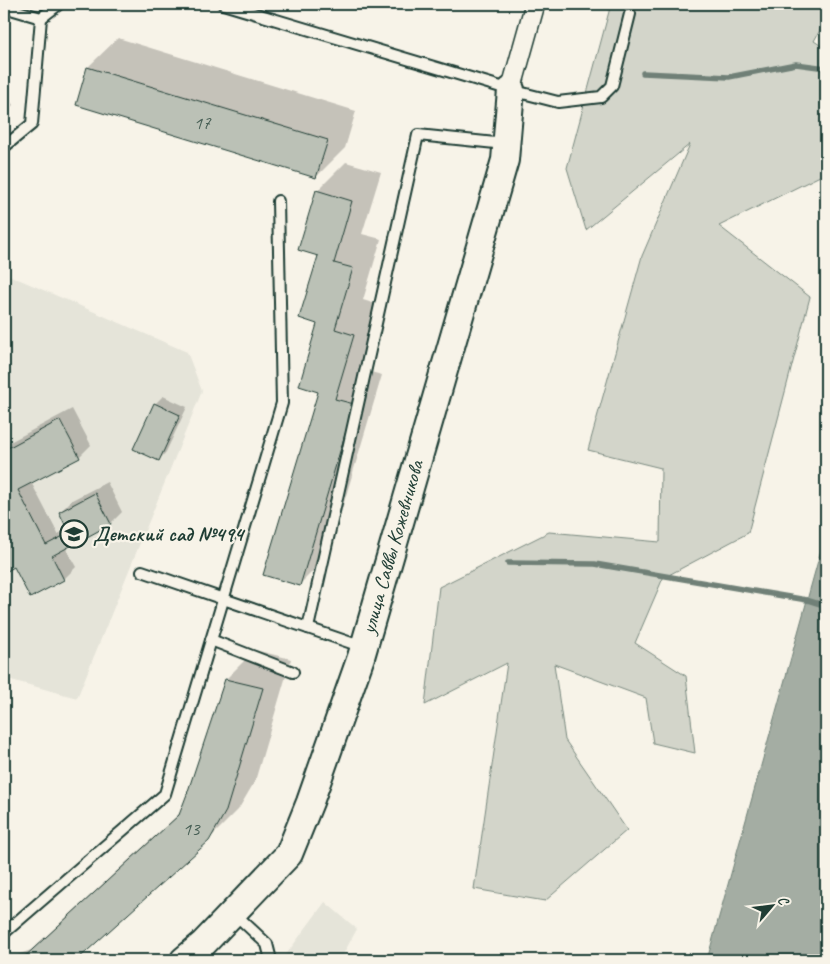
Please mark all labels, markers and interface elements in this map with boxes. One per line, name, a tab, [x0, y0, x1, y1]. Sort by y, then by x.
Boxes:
house number: 17	[193, 111, 212, 135]
street label: улица Саввы Кожевникова	[354, 456, 430, 639]
school or university icon: Детский сад №494	[59, 519, 89, 549]
place label: Детский сад №494	[93, 521, 246, 547]
house number: 13	[182, 817, 201, 841]
north arrow	[748, 882, 798, 932]
text: С	[774, 893, 793, 909]

